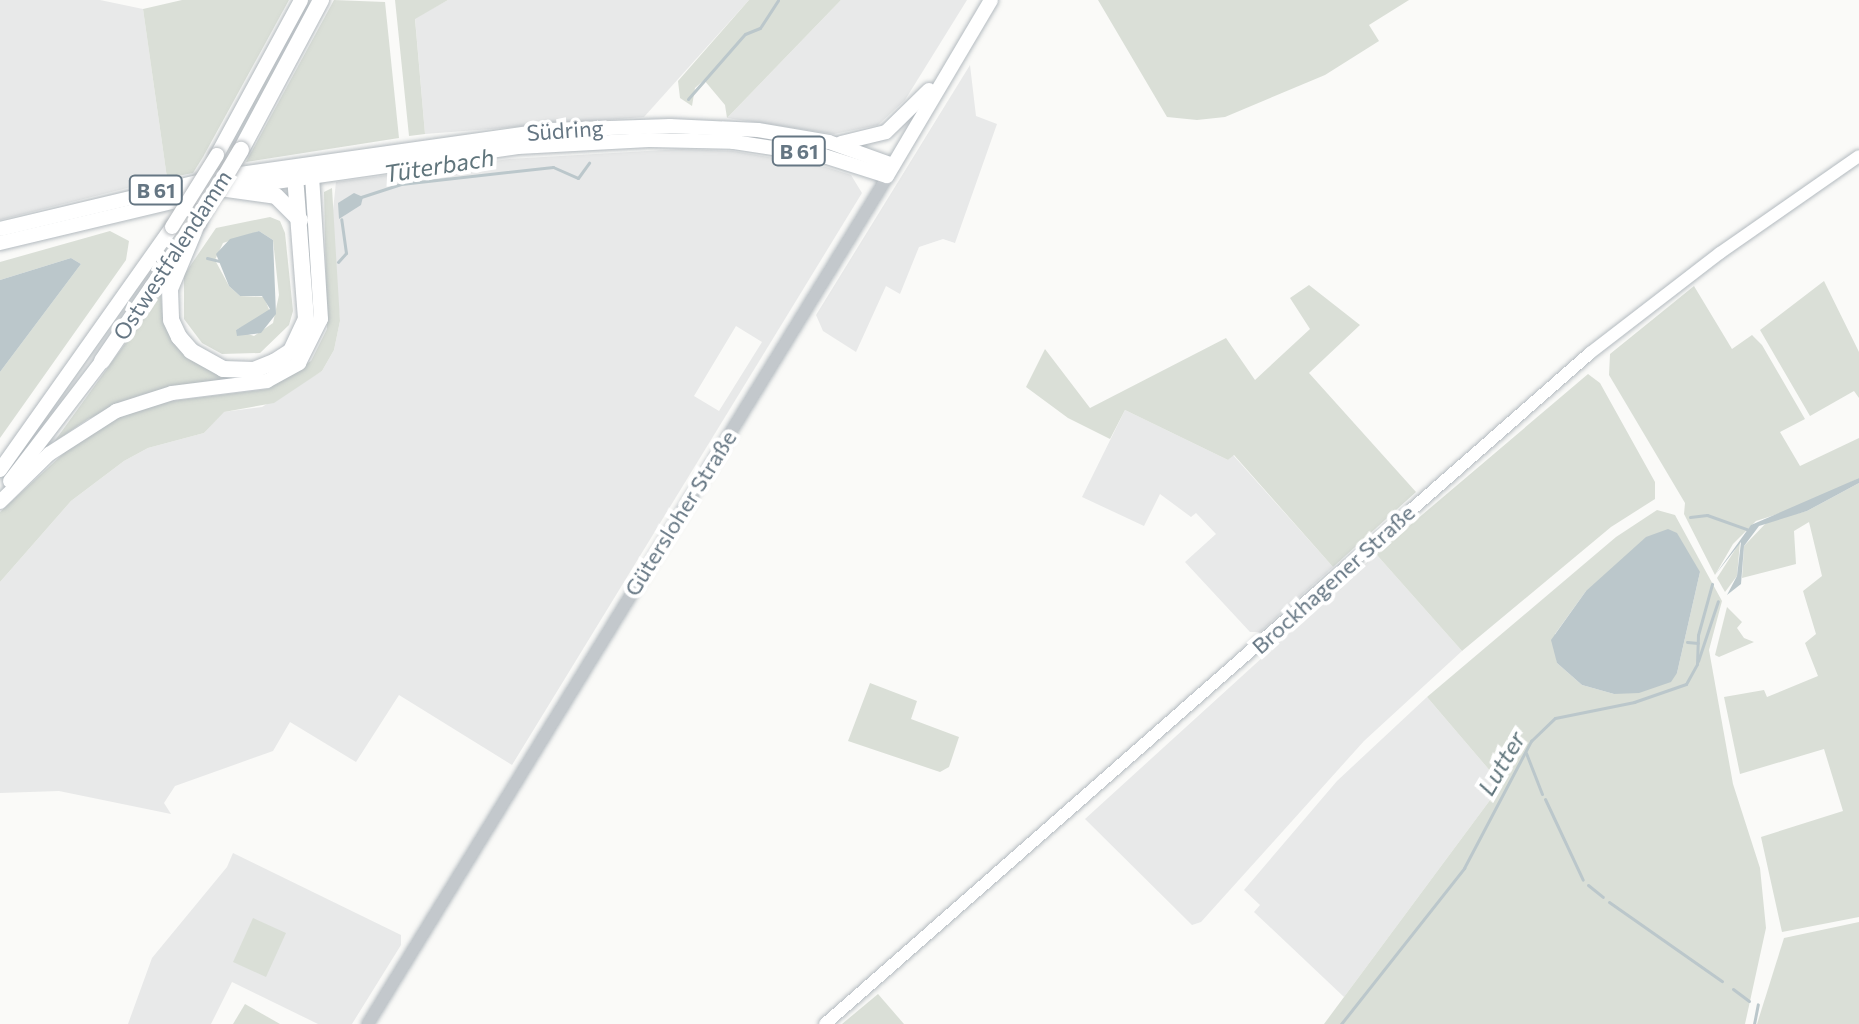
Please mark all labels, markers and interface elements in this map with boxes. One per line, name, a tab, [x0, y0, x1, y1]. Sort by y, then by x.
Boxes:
street label: Südring	[526, 114, 604, 146]
road number: B 61	[771, 135, 827, 167]
water label: Tüterbach	[382, 142, 496, 188]
street label: Ostwestfalendamm	[107, 165, 237, 345]
road number: B 61	[128, 174, 184, 206]
street label: Gütersloher Straße	[618, 425, 742, 601]
street label: Brockhagener Straße	[1246, 499, 1420, 659]
water label: Lutter	[1471, 726, 1531, 800]

